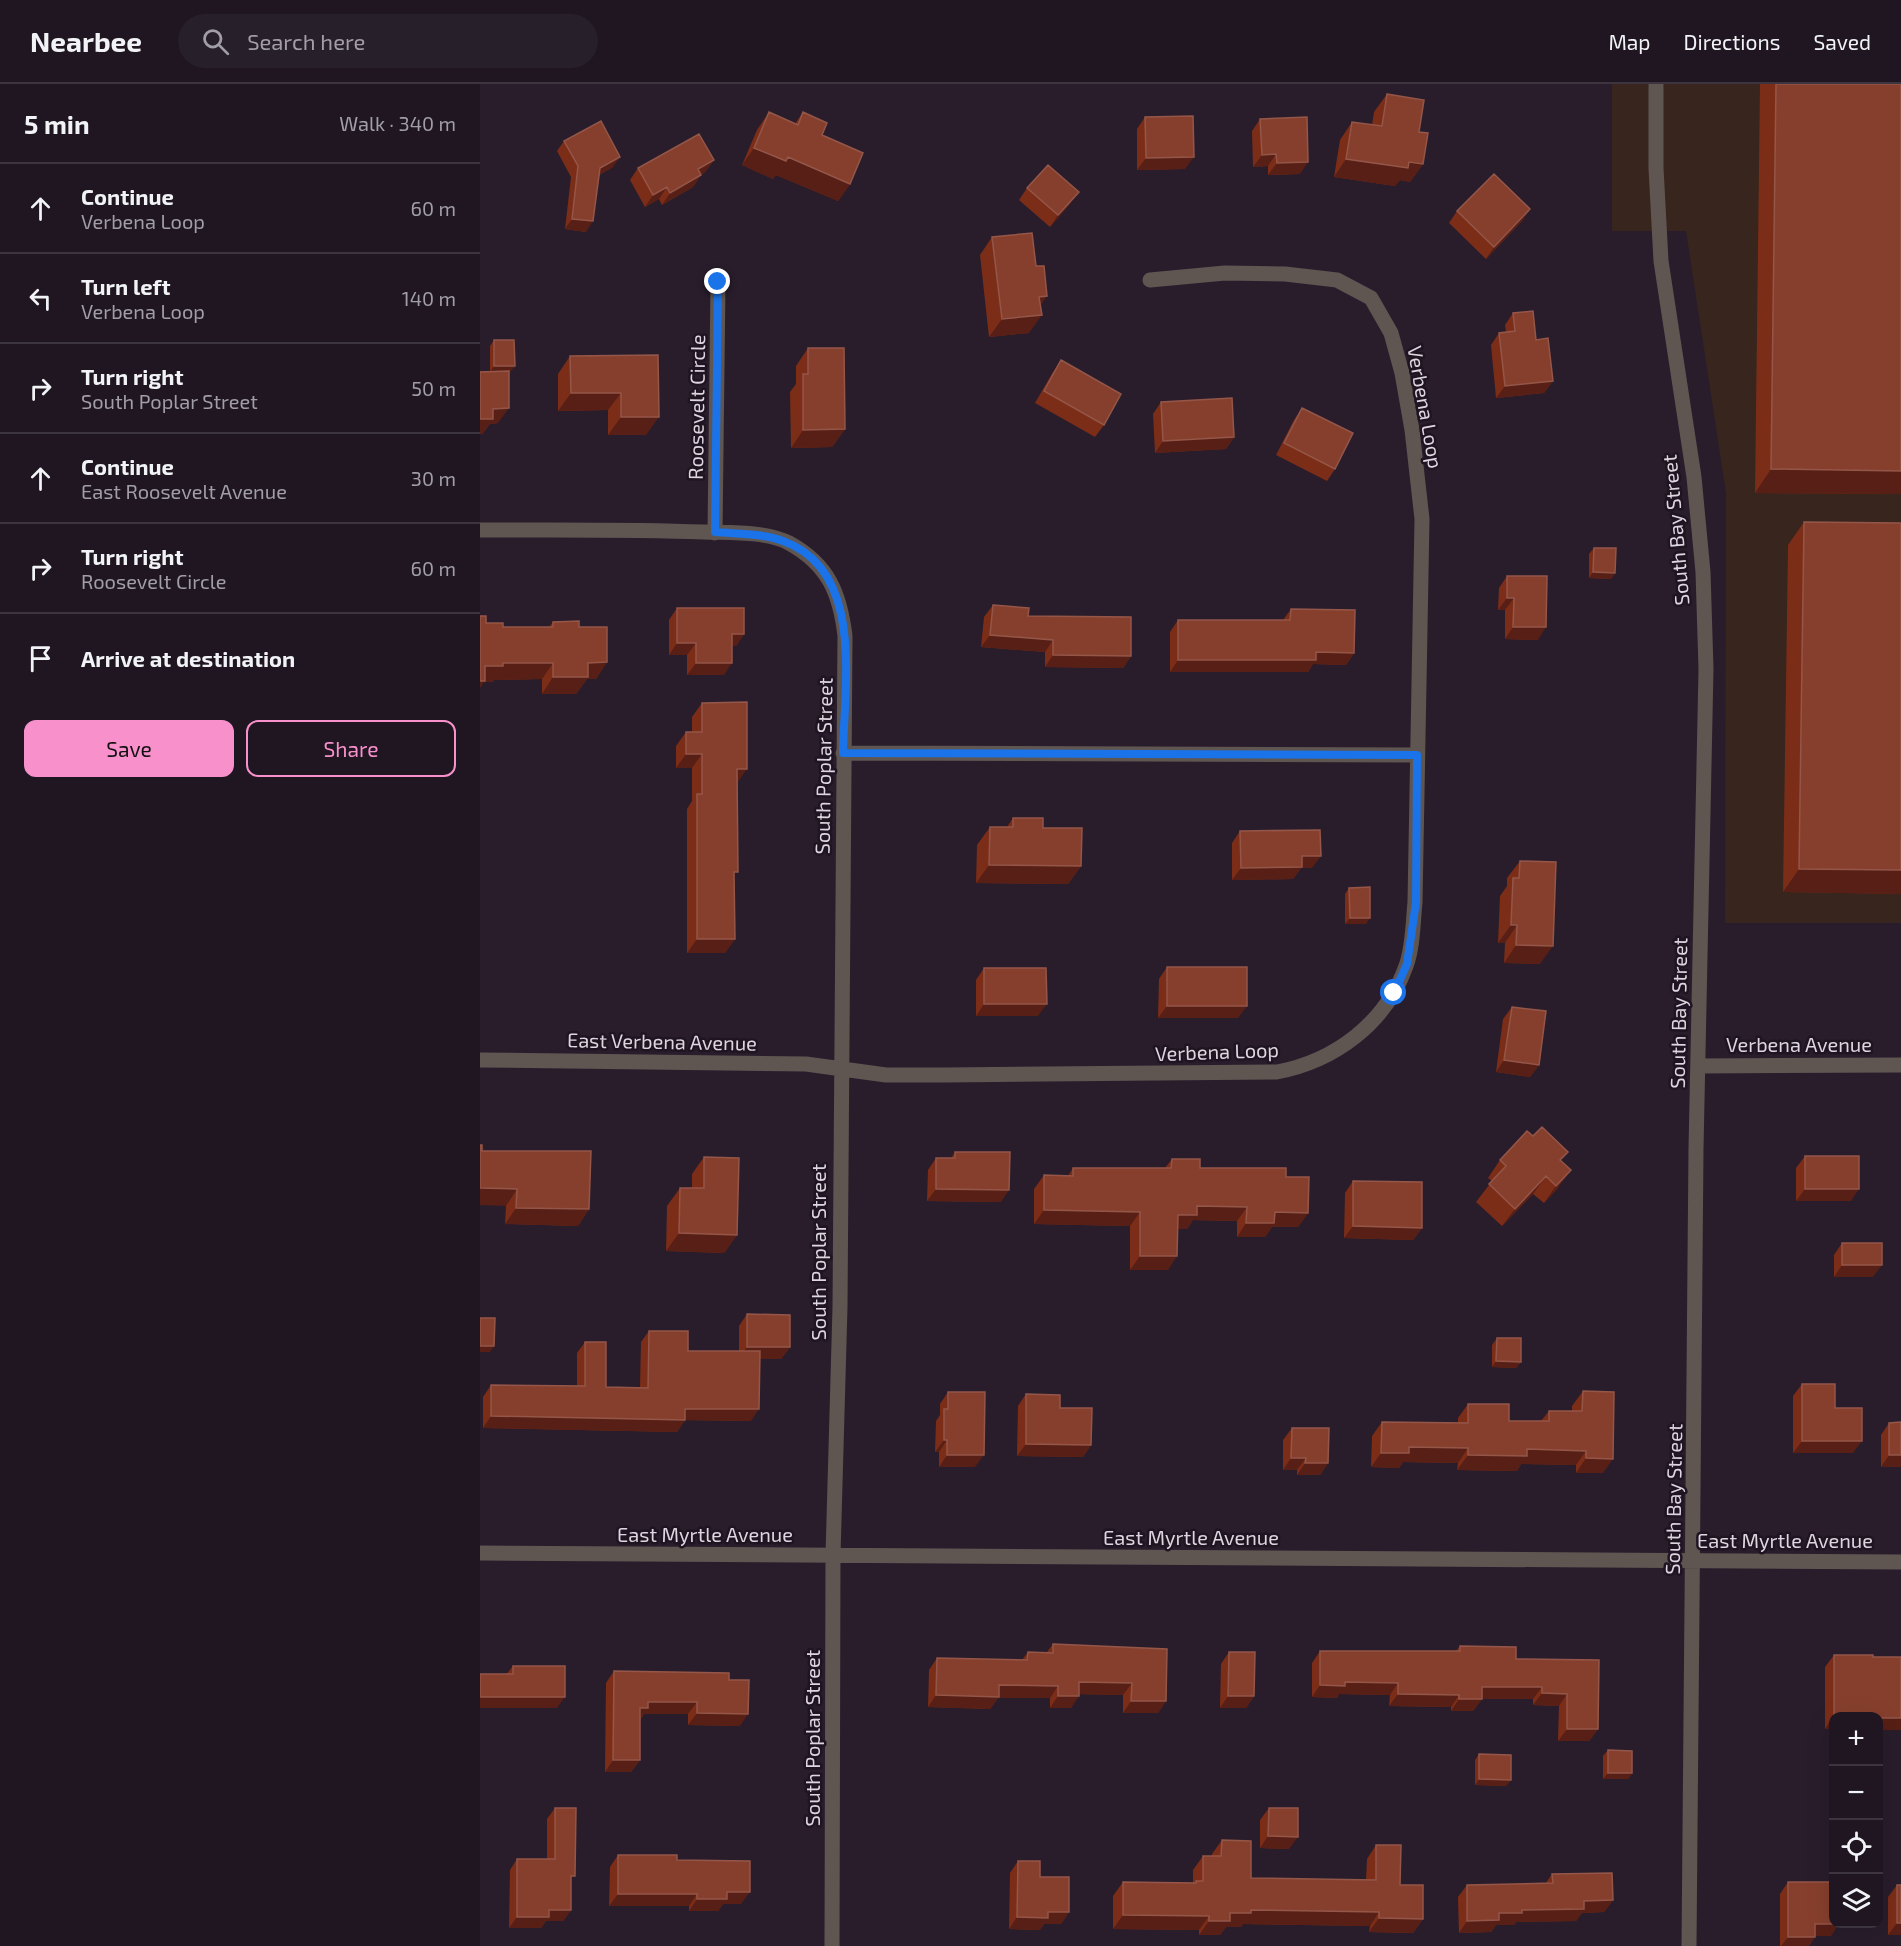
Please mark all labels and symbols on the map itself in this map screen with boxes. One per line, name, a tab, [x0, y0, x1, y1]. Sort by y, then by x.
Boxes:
route end	[704, 268, 730, 294]
street label: Roosevelt Circle	[683, 334, 709, 480]
street label: Verbena Loop	[1403, 344, 1449, 470]
street label: South Bay Street	[1656, 453, 1694, 606]
street label: South Poplar Street	[809, 677, 837, 855]
street label: South Bay Street	[1665, 937, 1691, 1089]
route start	[1380, 979, 1406, 1005]
street label: East Verbena Avenue	[567, 1027, 757, 1055]
street label: Verbena Avenue	[1726, 1032, 1872, 1056]
street label: Verbena Loop	[1155, 1037, 1279, 1065]
street label: South Poplar Street	[806, 1163, 830, 1340]
street label: South Bay Street	[1660, 1423, 1686, 1575]
street label: East Myrtle Avenue	[617, 1522, 793, 1546]
street label: East Myrtle Avenue	[1103, 1525, 1279, 1549]
street label: East Myrtle Avenue	[1697, 1528, 1873, 1552]
street label: South Poplar Street	[800, 1649, 824, 1826]

